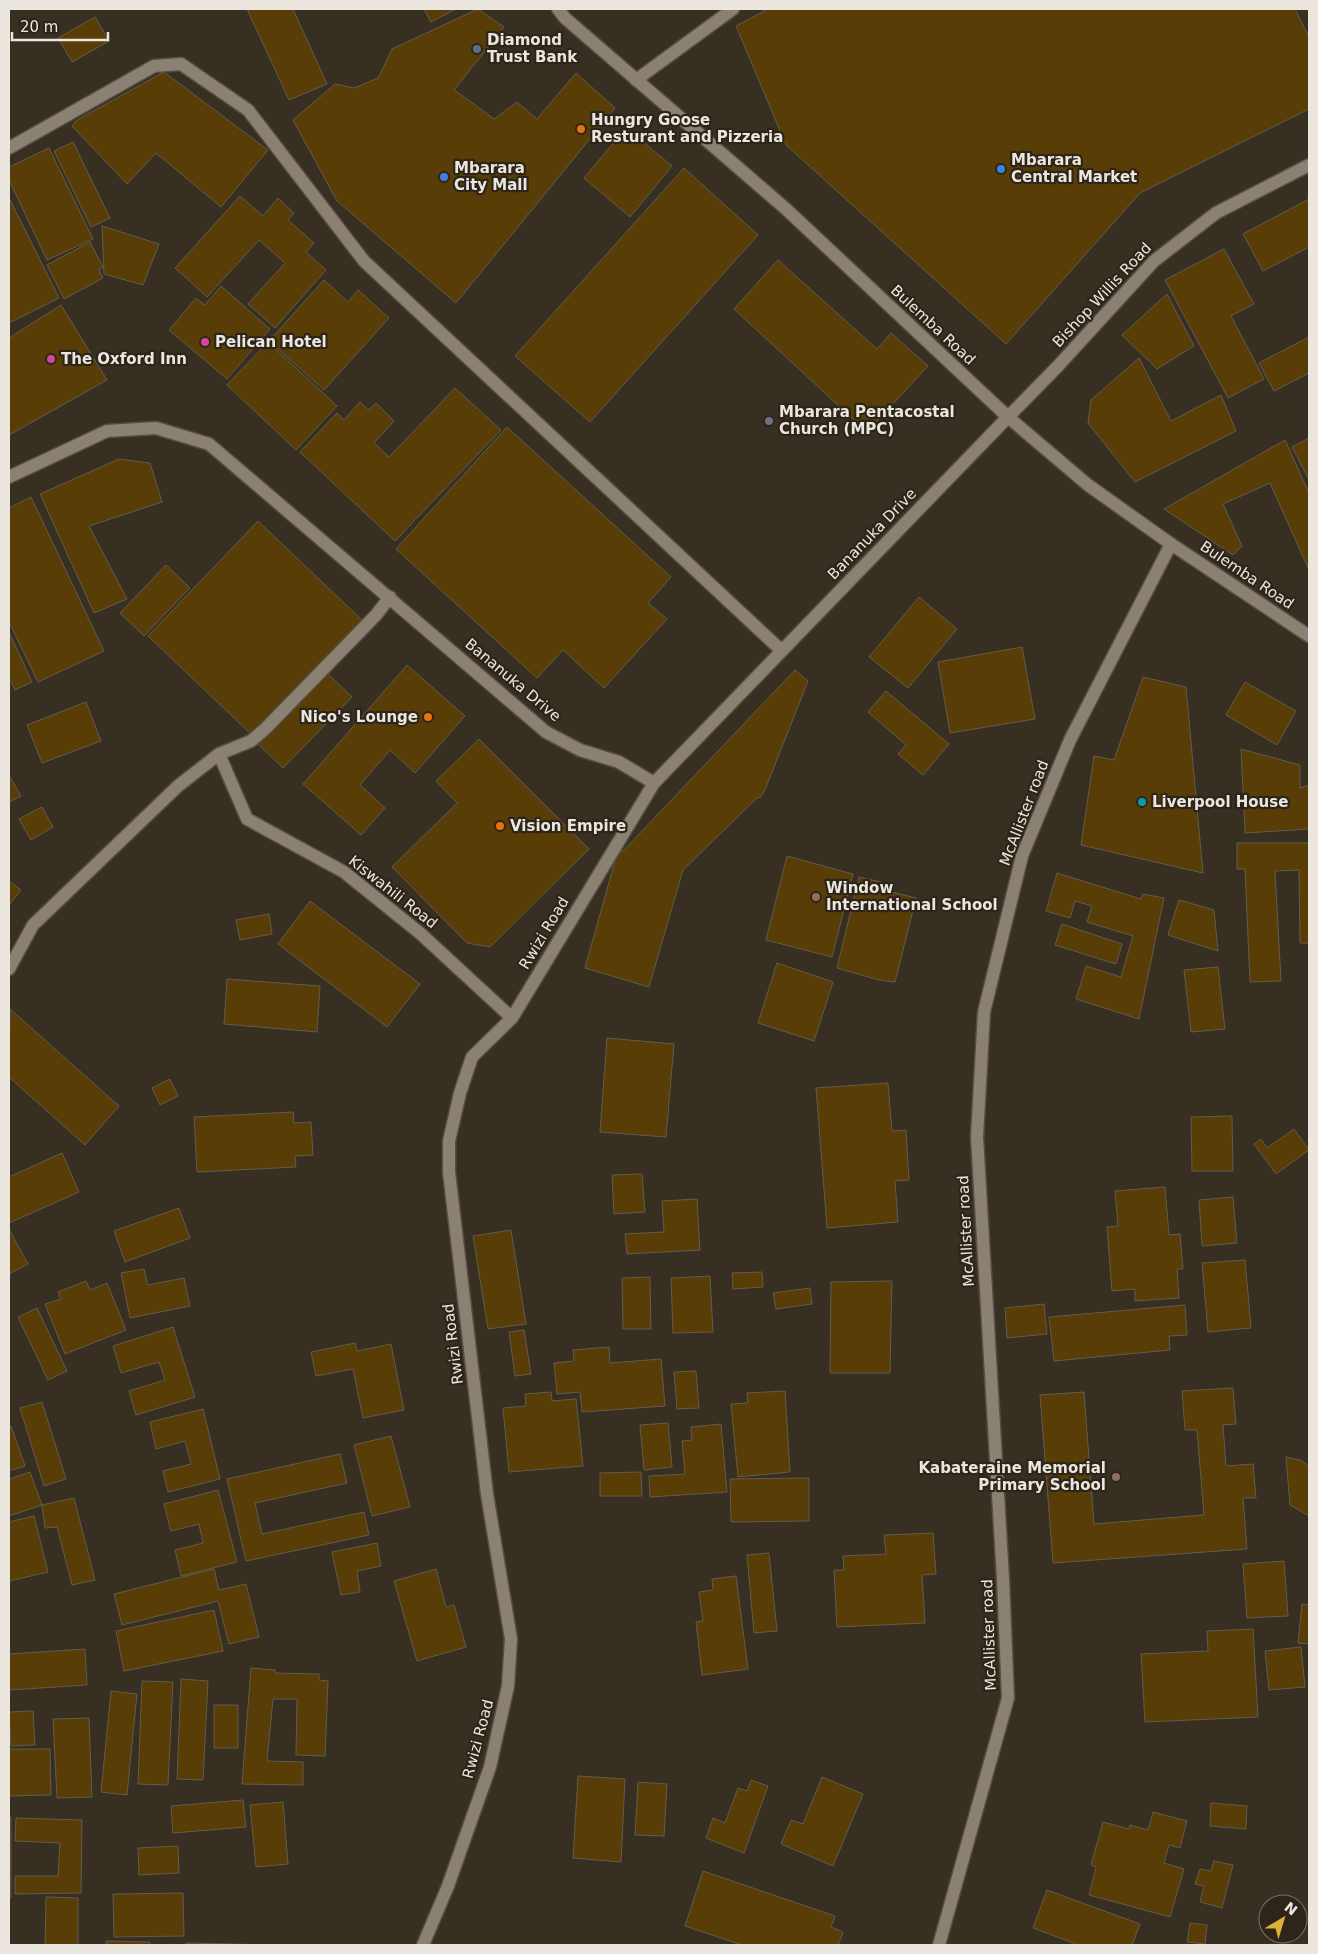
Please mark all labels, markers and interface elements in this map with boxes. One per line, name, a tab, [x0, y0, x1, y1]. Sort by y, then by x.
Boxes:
scale bar	[12, 10, 109, 42]
text: 20 m	[20, 18, 58, 36]
place label: Diamond Trust Bank	[487, 31, 578, 66]
marker: Diamond Trust Bank	[471, 43, 483, 55]
place label: Hungry Goose Resturant and Pizzeria	[591, 111, 783, 146]
marker: Hungry Goose Resturant and Pizzeria	[575, 123, 587, 135]
place label: Mbarara Central Market	[1011, 151, 1137, 186]
place label: Mbarara City Mall	[454, 159, 528, 194]
marker: Mbarara Central Market	[995, 163, 1007, 175]
marker: Mbarara City Mall	[438, 171, 450, 183]
street label: Bishop Willis Road	[1049, 239, 1155, 351]
street label: Bulemba Road	[887, 281, 979, 369]
place label: Pelican Hotel	[215, 333, 327, 351]
marker: Pelican Hotel	[199, 336, 211, 348]
place label: The Oxford Inn	[61, 350, 187, 368]
marker: The Oxford Inn	[45, 353, 57, 365]
place label: Mbarara Pentacostal Church (MPC)	[779, 403, 955, 438]
marker: Mbarara Pentacostal Church (MPC)	[763, 415, 775, 427]
street label: Bananuka Drive	[824, 485, 920, 583]
street label: Bulemba Road	[1197, 537, 1297, 613]
street label: Bananuka Drive	[461, 635, 565, 725]
place label: Nico's Lounge	[300, 708, 418, 726]
marker: Nico's Lounge	[422, 711, 434, 723]
street label: McAllister road	[996, 758, 1052, 868]
place label: Liverpool House	[1152, 793, 1288, 811]
marker: Liverpool House	[1136, 796, 1148, 808]
place label: Vision Empire	[510, 817, 626, 835]
marker: Vision Empire	[494, 820, 506, 832]
street label: Kiswahili Road	[345, 852, 441, 932]
place label: Window International School	[826, 879, 998, 914]
marker: Window International School	[810, 891, 822, 903]
street label: Rwizi Road	[515, 894, 573, 972]
street label: McAllister road	[954, 1175, 978, 1287]
street label: Rwizi Road	[439, 1303, 467, 1385]
place label: Kabateraine Memorial Primary School	[918, 1459, 1106, 1494]
marker: Kabateraine Memorial Primary School	[1110, 1471, 1122, 1483]
street label: McAllister road	[978, 1579, 1000, 1691]
street label: Rwizi Road	[459, 1697, 497, 1781]
north arrow	[1258, 1894, 1308, 1944]
text: N	[1281, 1899, 1301, 1919]

